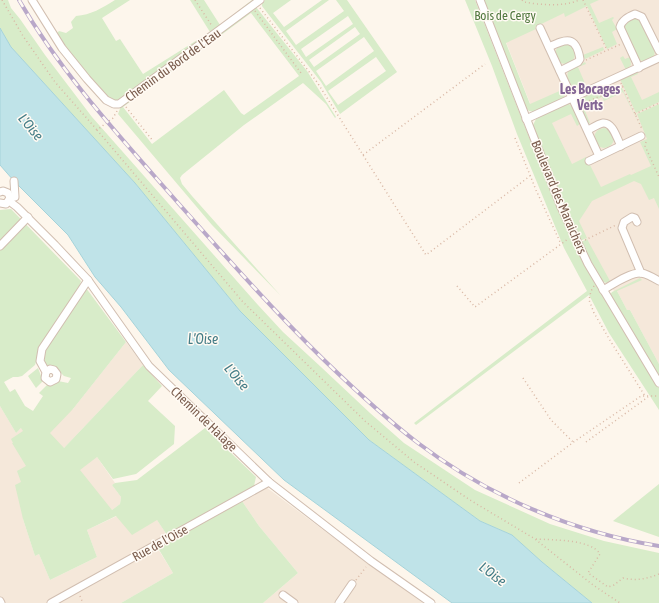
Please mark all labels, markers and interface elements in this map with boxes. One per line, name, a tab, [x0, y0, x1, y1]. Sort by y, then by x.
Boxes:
park label: Bois de Cergy	[474, 8, 536, 23]
street label: Chemin du Bord de l'Eau	[122, 25, 224, 105]
district label: Les Bocages Verts	[560, 81, 620, 113]
water label: L'Oise	[15, 110, 47, 144]
street label: Boulevard des Maraichers	[528, 138, 590, 256]
water label: L’Oise	[188, 331, 218, 347]
water label: L'Oise	[221, 360, 253, 394]
street label: Chemin de Halage	[168, 384, 240, 455]
street label: Rue de l'Oise	[130, 522, 190, 564]
water label: L'Oise	[476, 559, 510, 589]

